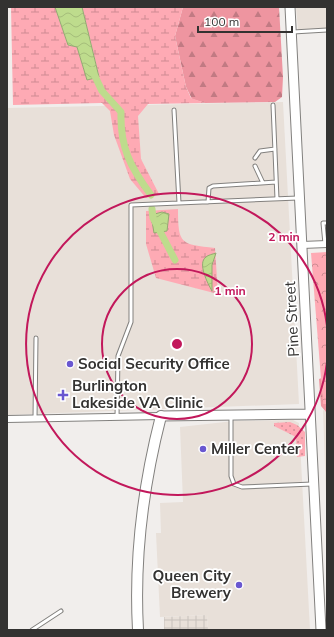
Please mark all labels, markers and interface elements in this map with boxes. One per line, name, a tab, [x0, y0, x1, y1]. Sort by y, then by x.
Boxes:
scale bar	[198, 8, 292, 34]
text: 100 m	[204, 14, 239, 29]
text: 2 min	[268, 229, 300, 244]
street label: Pine Street	[280, 281, 303, 357]
text: 1 min	[214, 283, 246, 298]
centre of rings	[170, 337, 184, 351]
place label: Social Security Office	[78, 354, 230, 373]
marker: Social Security Office	[65, 359, 75, 369]
place label: Burlington Lakeside VA Clinic	[72, 376, 203, 412]
marker: Burlington Lakeside VA Clinic	[57, 389, 69, 401]
place label: Miller Center	[211, 439, 301, 458]
marker: Miller Center	[198, 444, 208, 454]
place label: Queen City Brewery	[153, 566, 232, 602]
marker: Queen City Brewery	[234, 580, 244, 590]

